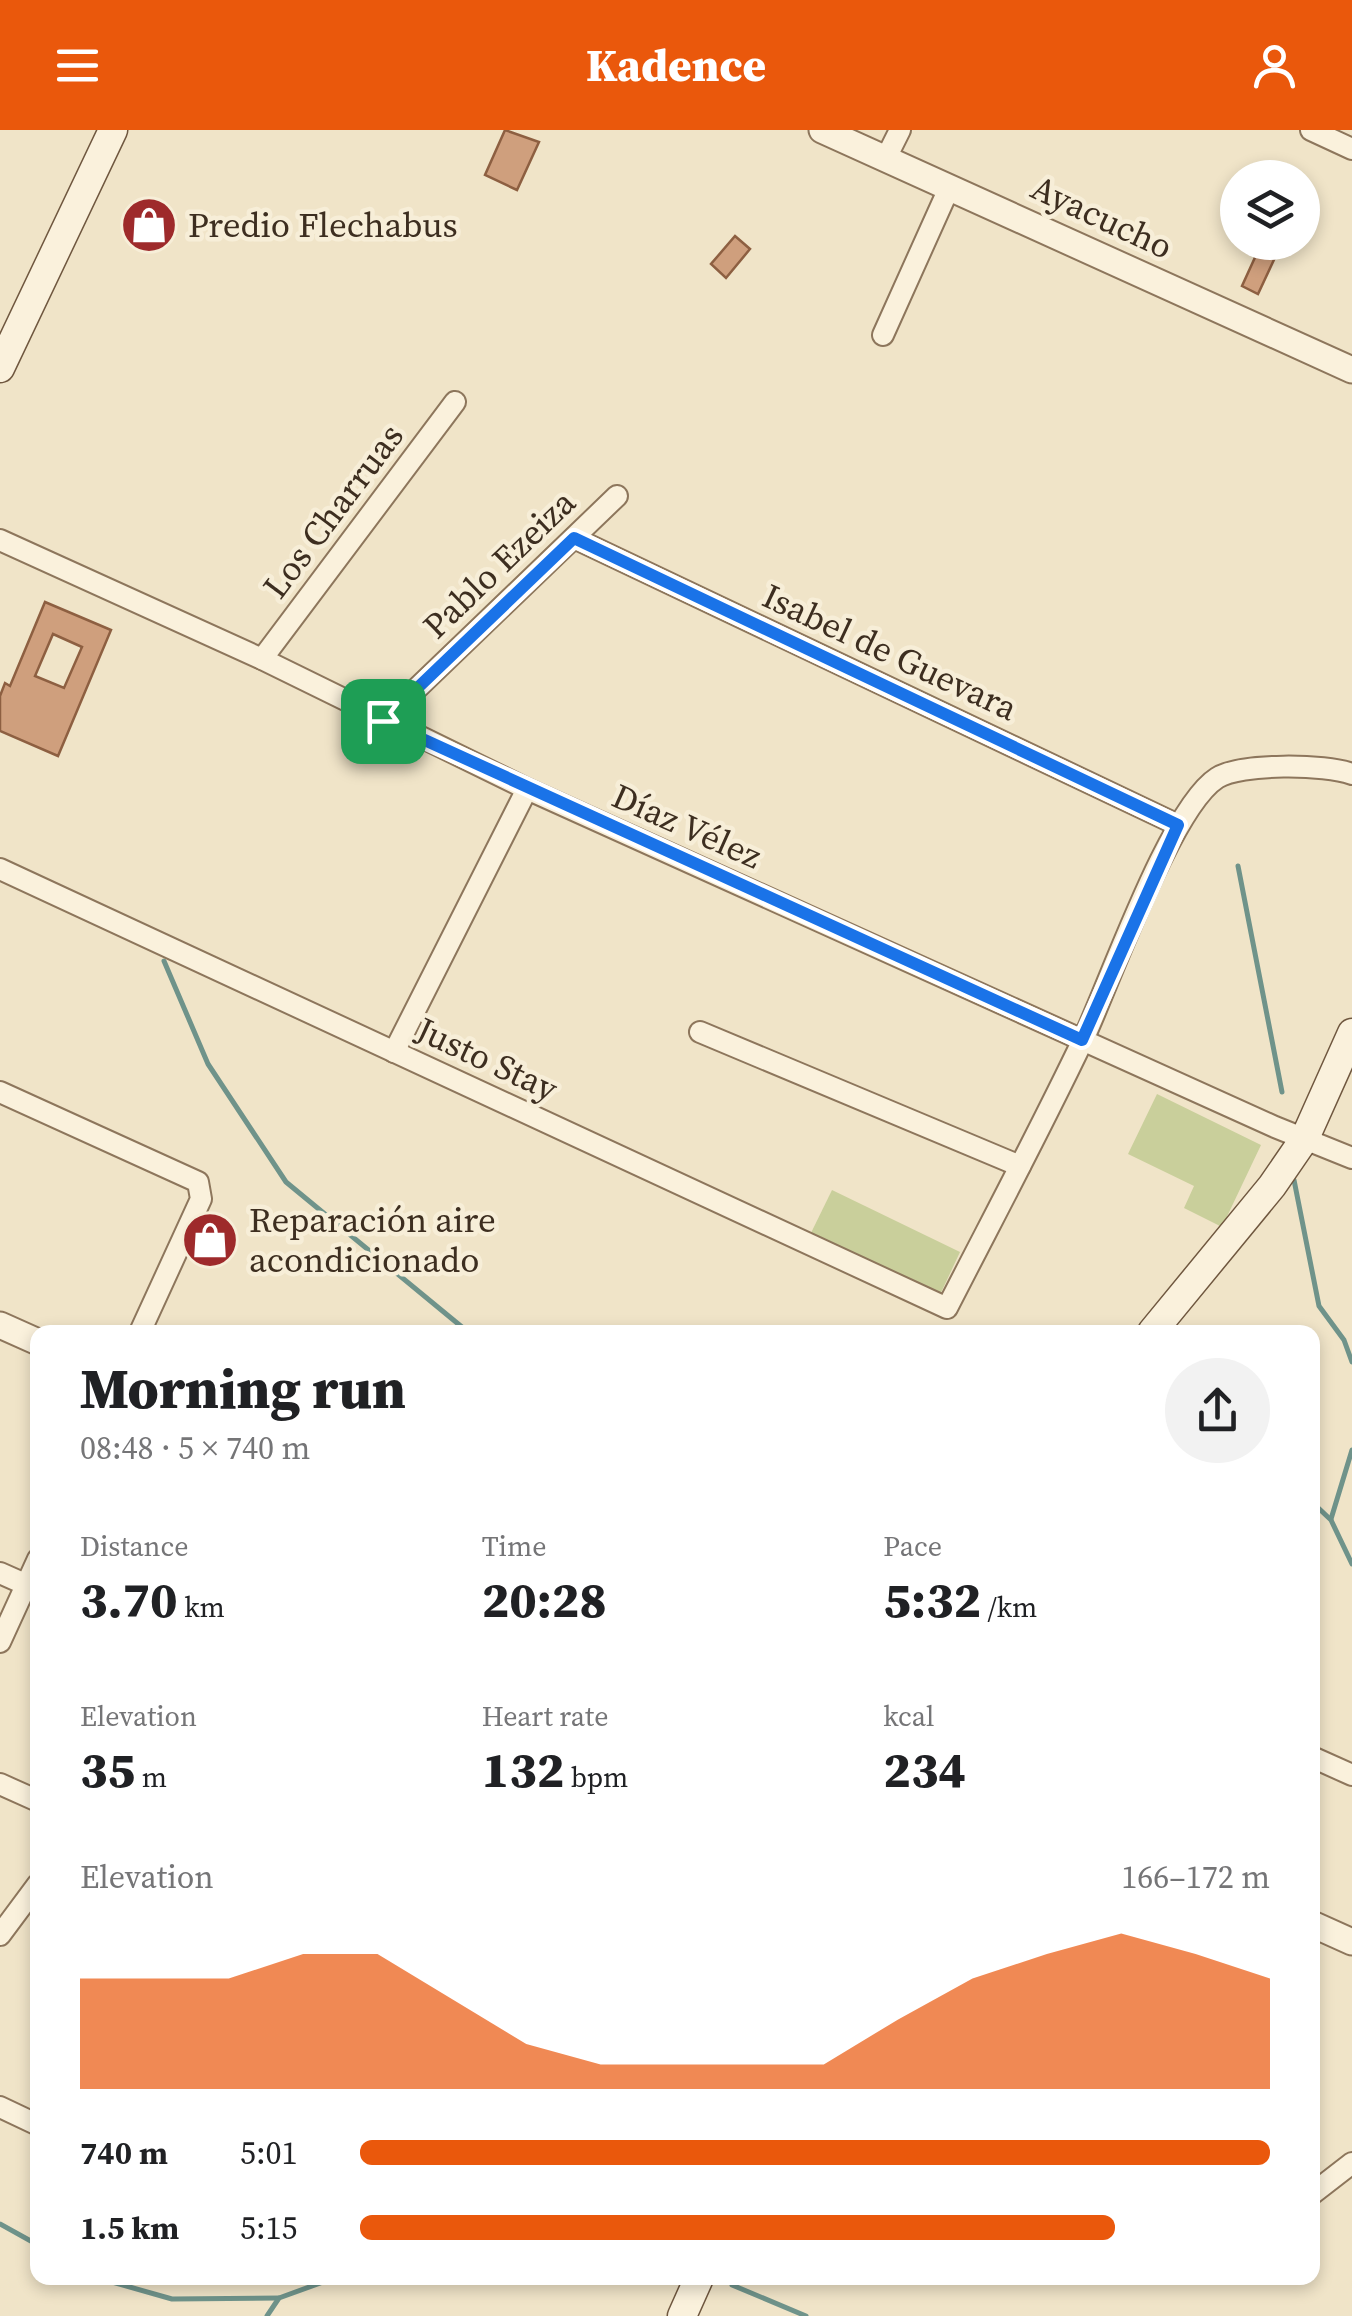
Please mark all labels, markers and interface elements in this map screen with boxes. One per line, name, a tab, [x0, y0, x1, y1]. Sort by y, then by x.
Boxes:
text: Kadence	[586, 34, 766, 96]
icon: menu	[50, 38, 105, 93]
icon: person	[1247, 38, 1302, 93]
map controls	[1220, 160, 1320, 260]
button: layers	[1220, 160, 1320, 260]
street label: Ayacucho	[1024, 163, 1180, 271]
shop icon: Predio Flechabus	[119, 195, 179, 255]
place label: Predio Flechabus	[188, 201, 458, 249]
street label: Los Charruas	[251, 414, 415, 608]
street label: Pablo Ezeiza	[412, 479, 586, 649]
street label: Isabel de Guevara	[755, 572, 1025, 732]
pin	[341, 679, 426, 764]
icon: arrive	[356, 694, 411, 749]
street label: Díaz Vélez	[605, 772, 769, 880]
street label: Justo Stay	[408, 1005, 566, 1113]
place label: Reparación aire acondicionado	[249, 1196, 496, 1284]
shop icon: Reparación aire acondicionado	[180, 1210, 240, 1270]
text: Morning run	[80, 1351, 406, 1426]
button: share	[1165, 1358, 1270, 1463]
text: 08:48 · 5 × 740 m	[80, 1426, 310, 1470]
text: Distance	[80, 1527, 189, 1565]
text: Time	[482, 1527, 546, 1565]
text: Pace	[883, 1527, 942, 1565]
text: 3.70	[80, 1565, 178, 1634]
text: 20:28	[482, 1565, 607, 1634]
text: 5:32	[883, 1565, 981, 1634]
text: km	[178, 1588, 225, 1626]
text: /km	[981, 1588, 1037, 1626]
text: Elevation	[80, 1697, 197, 1735]
text: Heart rate	[482, 1697, 608, 1735]
text: kcal	[883, 1697, 934, 1735]
text: 35	[80, 1735, 135, 1804]
text: 132	[482, 1735, 564, 1804]
text: 234	[883, 1735, 966, 1804]
text: m	[135, 1758, 167, 1796]
text: bpm	[564, 1758, 628, 1796]
text: Elevation	[80, 1855, 214, 1899]
text: 166–172 m	[1121, 1855, 1270, 1899]
text: 740 m	[80, 2131, 168, 2175]
text: 5:01	[240, 2131, 298, 2175]
text: 1.5 km	[80, 2206, 179, 2250]
text: 5:15	[240, 2206, 298, 2250]

